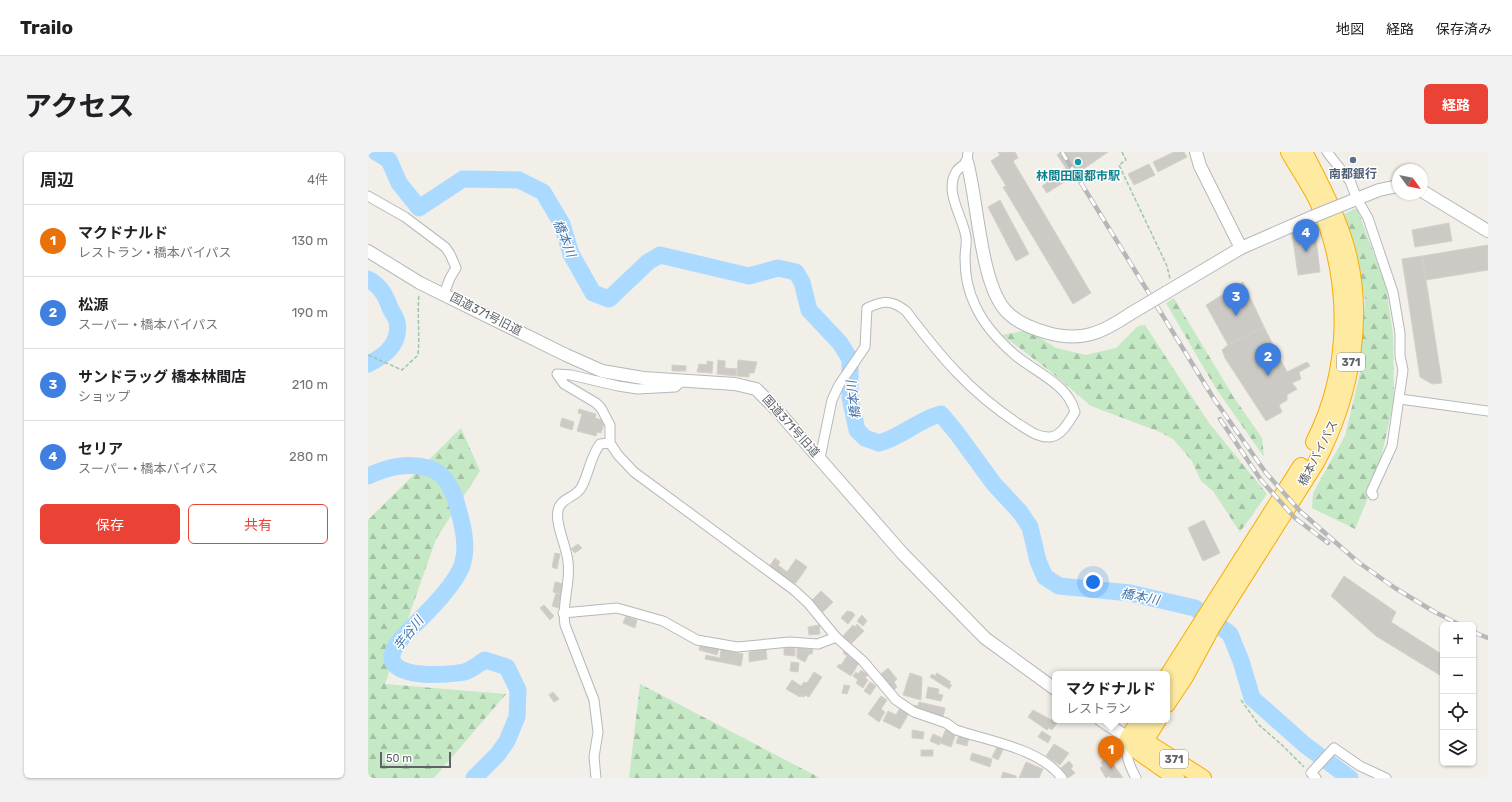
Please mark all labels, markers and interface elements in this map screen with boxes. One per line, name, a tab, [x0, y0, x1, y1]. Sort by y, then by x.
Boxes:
text: Trailo	[20, 16, 73, 39]
text: 地図	[1336, 21, 1364, 38]
text: 経路	[1386, 21, 1414, 38]
text: 保存済み	[1436, 21, 1492, 38]
button: 経路	[1424, 84, 1488, 124]
text: アクセス	[24, 90, 135, 123]
marker: 南都銀行	[1348, 155, 1358, 165]
marker: 林間田園都市駅	[1073, 157, 1083, 167]
north arrow	[1392, 164, 1428, 200]
place label: 南都銀行	[1329, 167, 1377, 181]
place label: 林間田園都市駅	[1036, 169, 1120, 183]
text: 周辺	[40, 170, 74, 190]
text: 4件	[307, 172, 328, 187]
water label: 橋本川	[550, 217, 580, 261]
pin: 4	[1293, 219, 1319, 252]
text: マクドナルド	[78, 224, 168, 242]
text: 1	[50, 233, 56, 248]
text: 130 m	[292, 233, 328, 248]
text: レストラン · 橋本バイパス	[78, 245, 231, 260]
pin: 3	[1223, 283, 1249, 316]
street label: 国道371号旧道	[448, 290, 524, 338]
text: 松源	[78, 296, 108, 314]
text: 2	[49, 305, 57, 320]
text: 190 m	[292, 305, 328, 320]
text: スーパー · 橋本バイパス	[78, 317, 218, 332]
pin: 2	[1255, 343, 1281, 376]
road number: 371	[1337, 353, 1365, 371]
text: サンドラッグ 橋本林間店	[78, 368, 246, 386]
text: 3	[49, 377, 57, 392]
text: 210 m	[292, 377, 328, 392]
water label: 橋本川	[843, 378, 863, 420]
text: ショップ	[78, 389, 130, 404]
street label: 国道371号旧道	[760, 392, 822, 460]
street label: 橋本バイパス	[1295, 418, 1341, 488]
text: セリア	[78, 440, 123, 458]
text: 4	[49, 449, 57, 464]
text: 280 m	[289, 449, 328, 464]
text: スーパー · 橋本バイパス	[78, 461, 218, 476]
button: 保存	[40, 504, 180, 544]
button: 共有	[188, 504, 328, 544]
your location	[1083, 572, 1103, 592]
water label: 橋本川	[1119, 585, 1162, 608]
water label: 芋谷川	[390, 612, 428, 653]
map controls	[1440, 622, 1476, 766]
button: +	[1440, 622, 1476, 658]
button: −	[1440, 658, 1476, 694]
popup	[1052, 671, 1170, 723]
text: マクドナルド	[1066, 680, 1156, 698]
button: locate	[1440, 694, 1476, 730]
text: レストラン	[1066, 701, 1131, 716]
button: layers	[1440, 730, 1476, 766]
pin: 1	[1098, 736, 1124, 769]
scale bar	[380, 750, 451, 769]
road number: 371	[1160, 750, 1188, 768]
text: 50 m	[386, 752, 412, 765]

